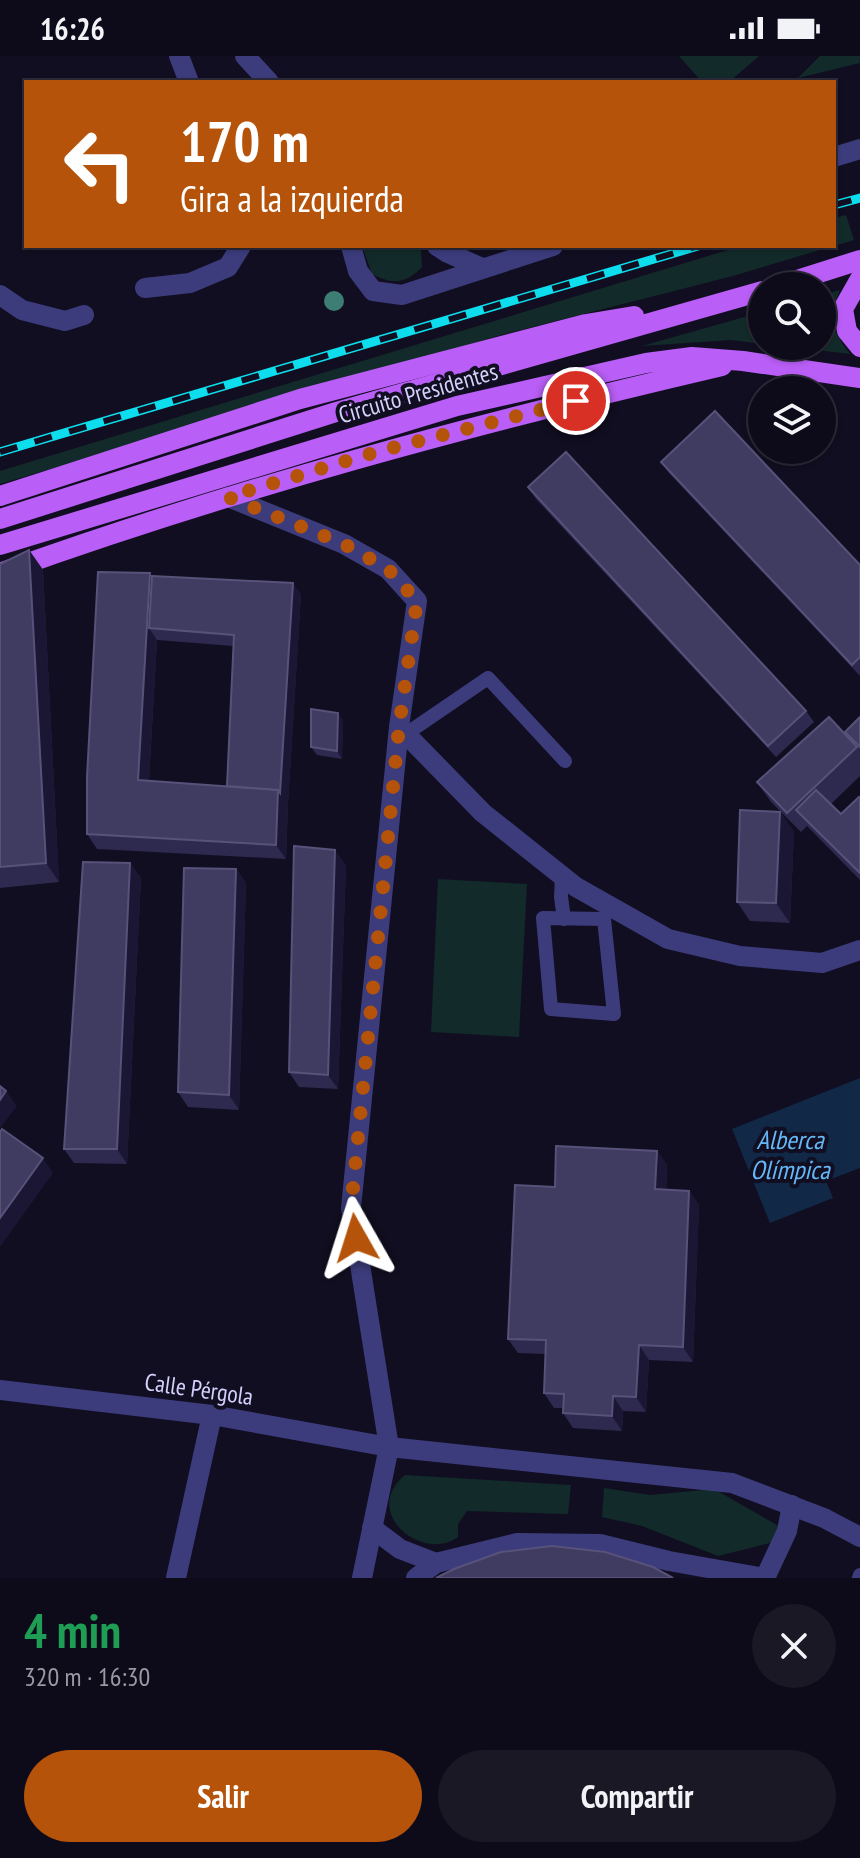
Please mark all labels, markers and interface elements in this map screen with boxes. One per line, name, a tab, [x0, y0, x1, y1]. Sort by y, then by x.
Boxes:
text: 16:26	[40, 9, 105, 48]
text: 170 m	[180, 105, 309, 177]
icon: left	[48, 112, 152, 216]
text: Gira a la izquierda	[180, 175, 404, 222]
map controls	[748, 272, 836, 464]
button: search	[748, 272, 836, 360]
street label: Circuito Presidentes	[335, 355, 501, 431]
pin	[542, 367, 610, 435]
button: layers	[748, 376, 836, 464]
icon: arrive	[554, 379, 598, 423]
water label: Alberca Olímpica	[750, 1123, 831, 1186]
position arrow	[314, 1196, 398, 1280]
street label: Calle Pérgola	[143, 1366, 255, 1412]
text: 4 min	[24, 1599, 121, 1661]
button: close	[752, 1604, 836, 1688]
text: 320 m · 16:30	[24, 1660, 150, 1693]
button: Salir	[24, 1750, 422, 1842]
button: Compartir	[438, 1750, 836, 1842]

